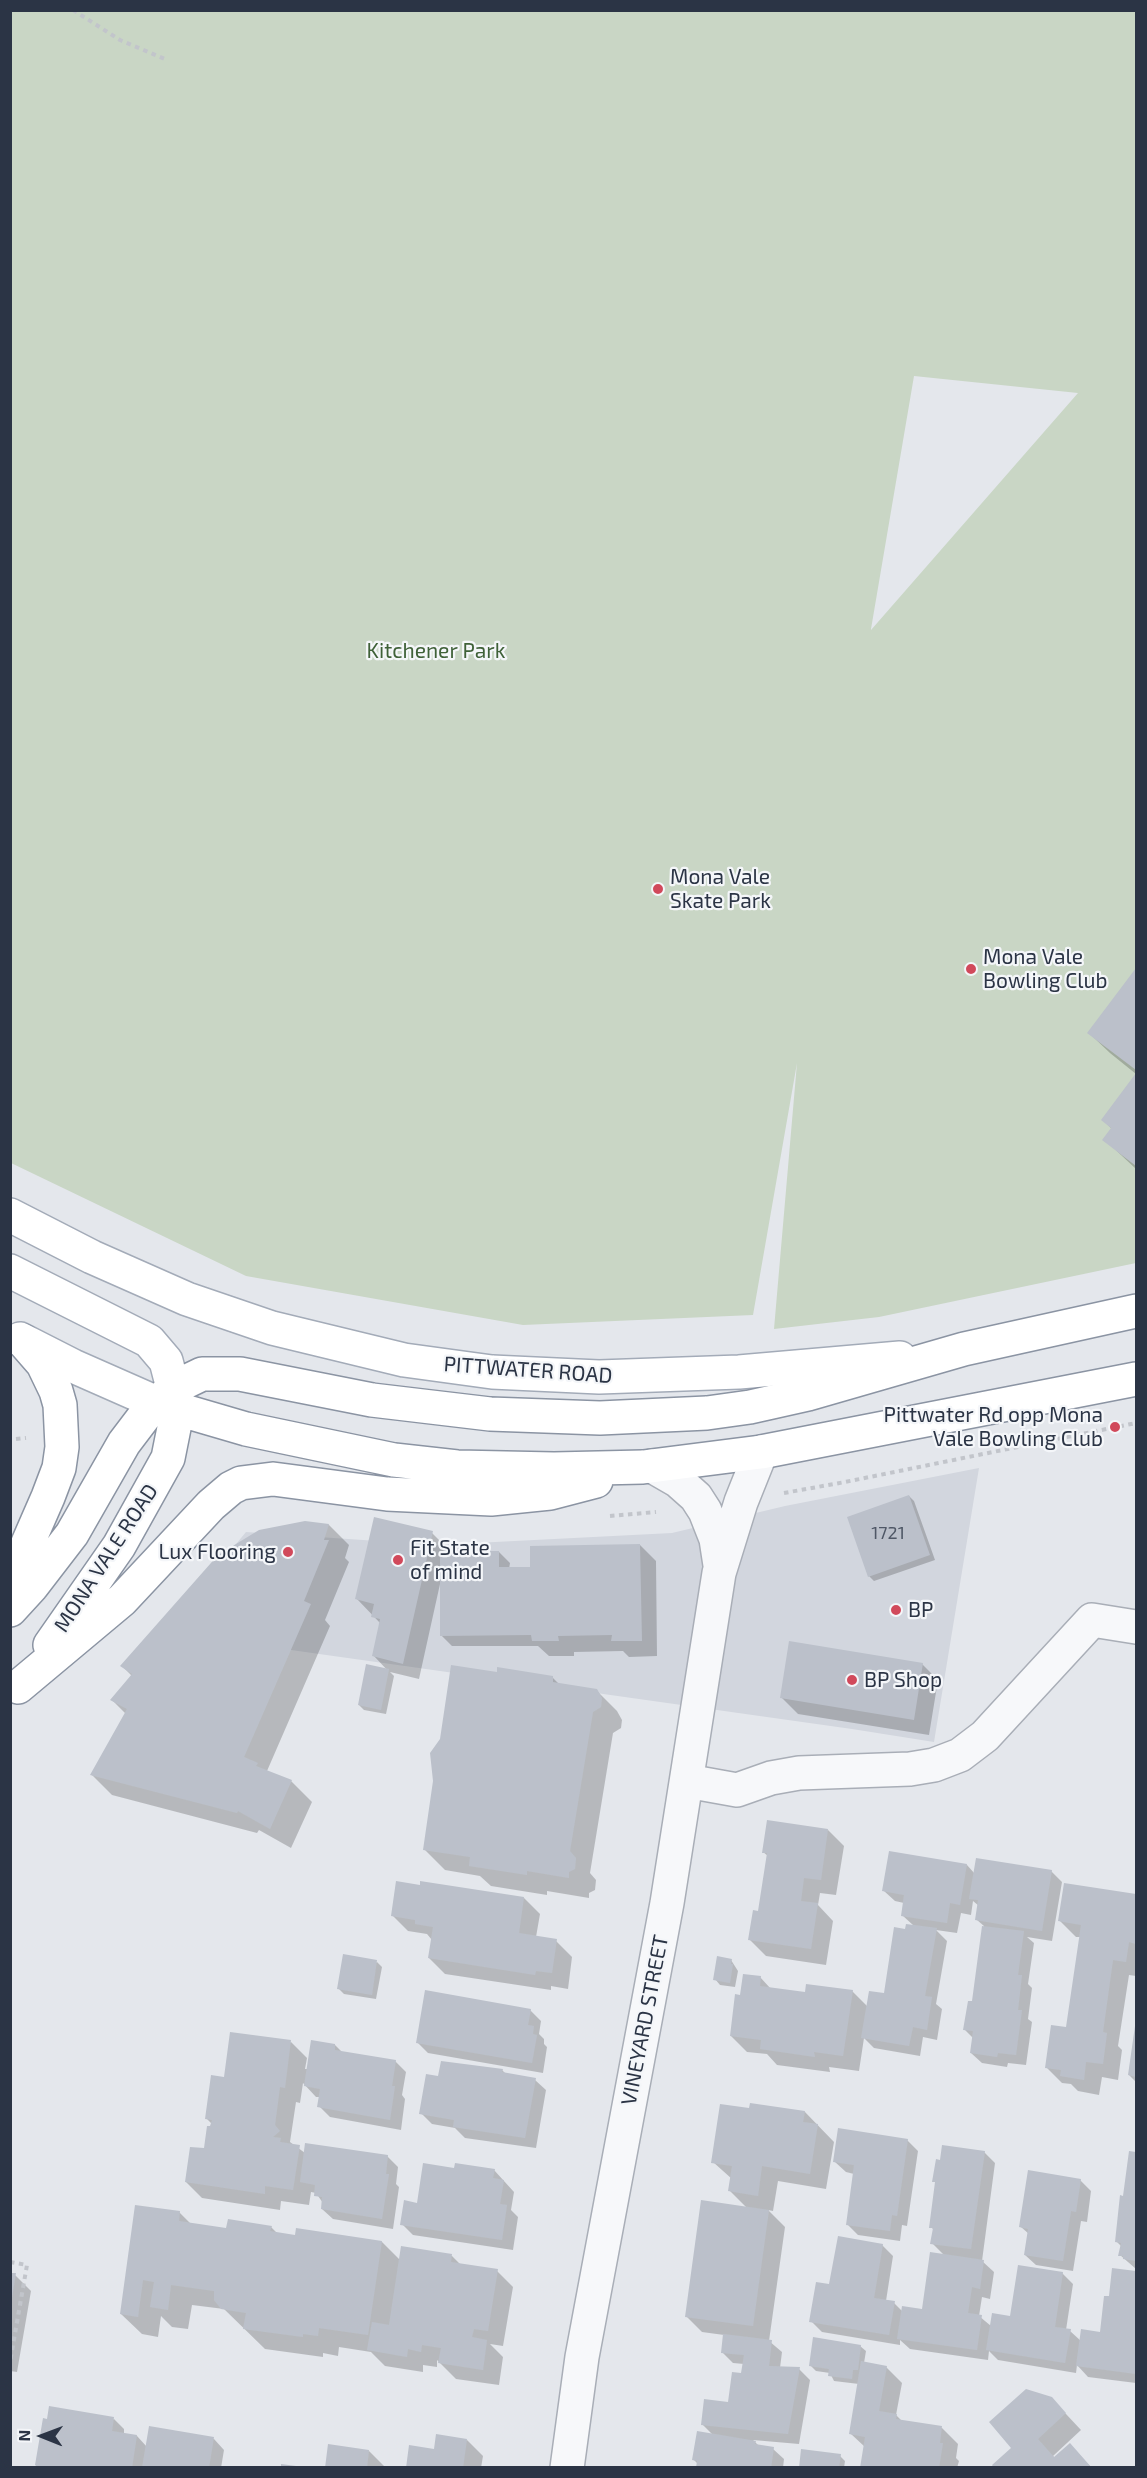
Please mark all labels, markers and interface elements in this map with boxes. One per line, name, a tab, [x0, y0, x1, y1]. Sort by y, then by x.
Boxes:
park label: Kitchener Park	[367, 638, 505, 664]
place label: Mona Vale Skate Park	[670, 864, 771, 914]
marker: Mona Vale Skate Park	[651, 882, 665, 896]
place label: Mona Vale Bowling Club	[983, 944, 1107, 994]
marker: Mona Vale Bowling Club	[964, 962, 978, 976]
street label: PITTWATER ROAD	[443, 1352, 613, 1388]
place label: Pittwater Rd opp Mona Vale Bowling Club	[884, 1402, 1103, 1452]
marker: Pittwater Rd opp Mona Vale Bowling Club	[1108, 1420, 1122, 1434]
street label: MONA VALE ROAD	[49, 1479, 163, 1637]
house number: 1721	[871, 1522, 905, 1544]
place label: Fit State of mind	[410, 1535, 490, 1585]
place label: Lux Flooring	[159, 1539, 276, 1565]
marker: Lux Flooring	[281, 1545, 295, 1559]
marker: Fit State of mind	[391, 1553, 405, 1567]
place label: BP	[908, 1597, 933, 1623]
marker: BP	[889, 1603, 903, 1617]
place label: BP Shop	[864, 1667, 942, 1693]
marker: BP Shop	[845, 1673, 859, 1687]
street label: VINEYARD STREET	[616, 1933, 674, 2107]
north arrow	[12, 2406, 72, 2466]
text: N	[14, 2430, 33, 2442]

